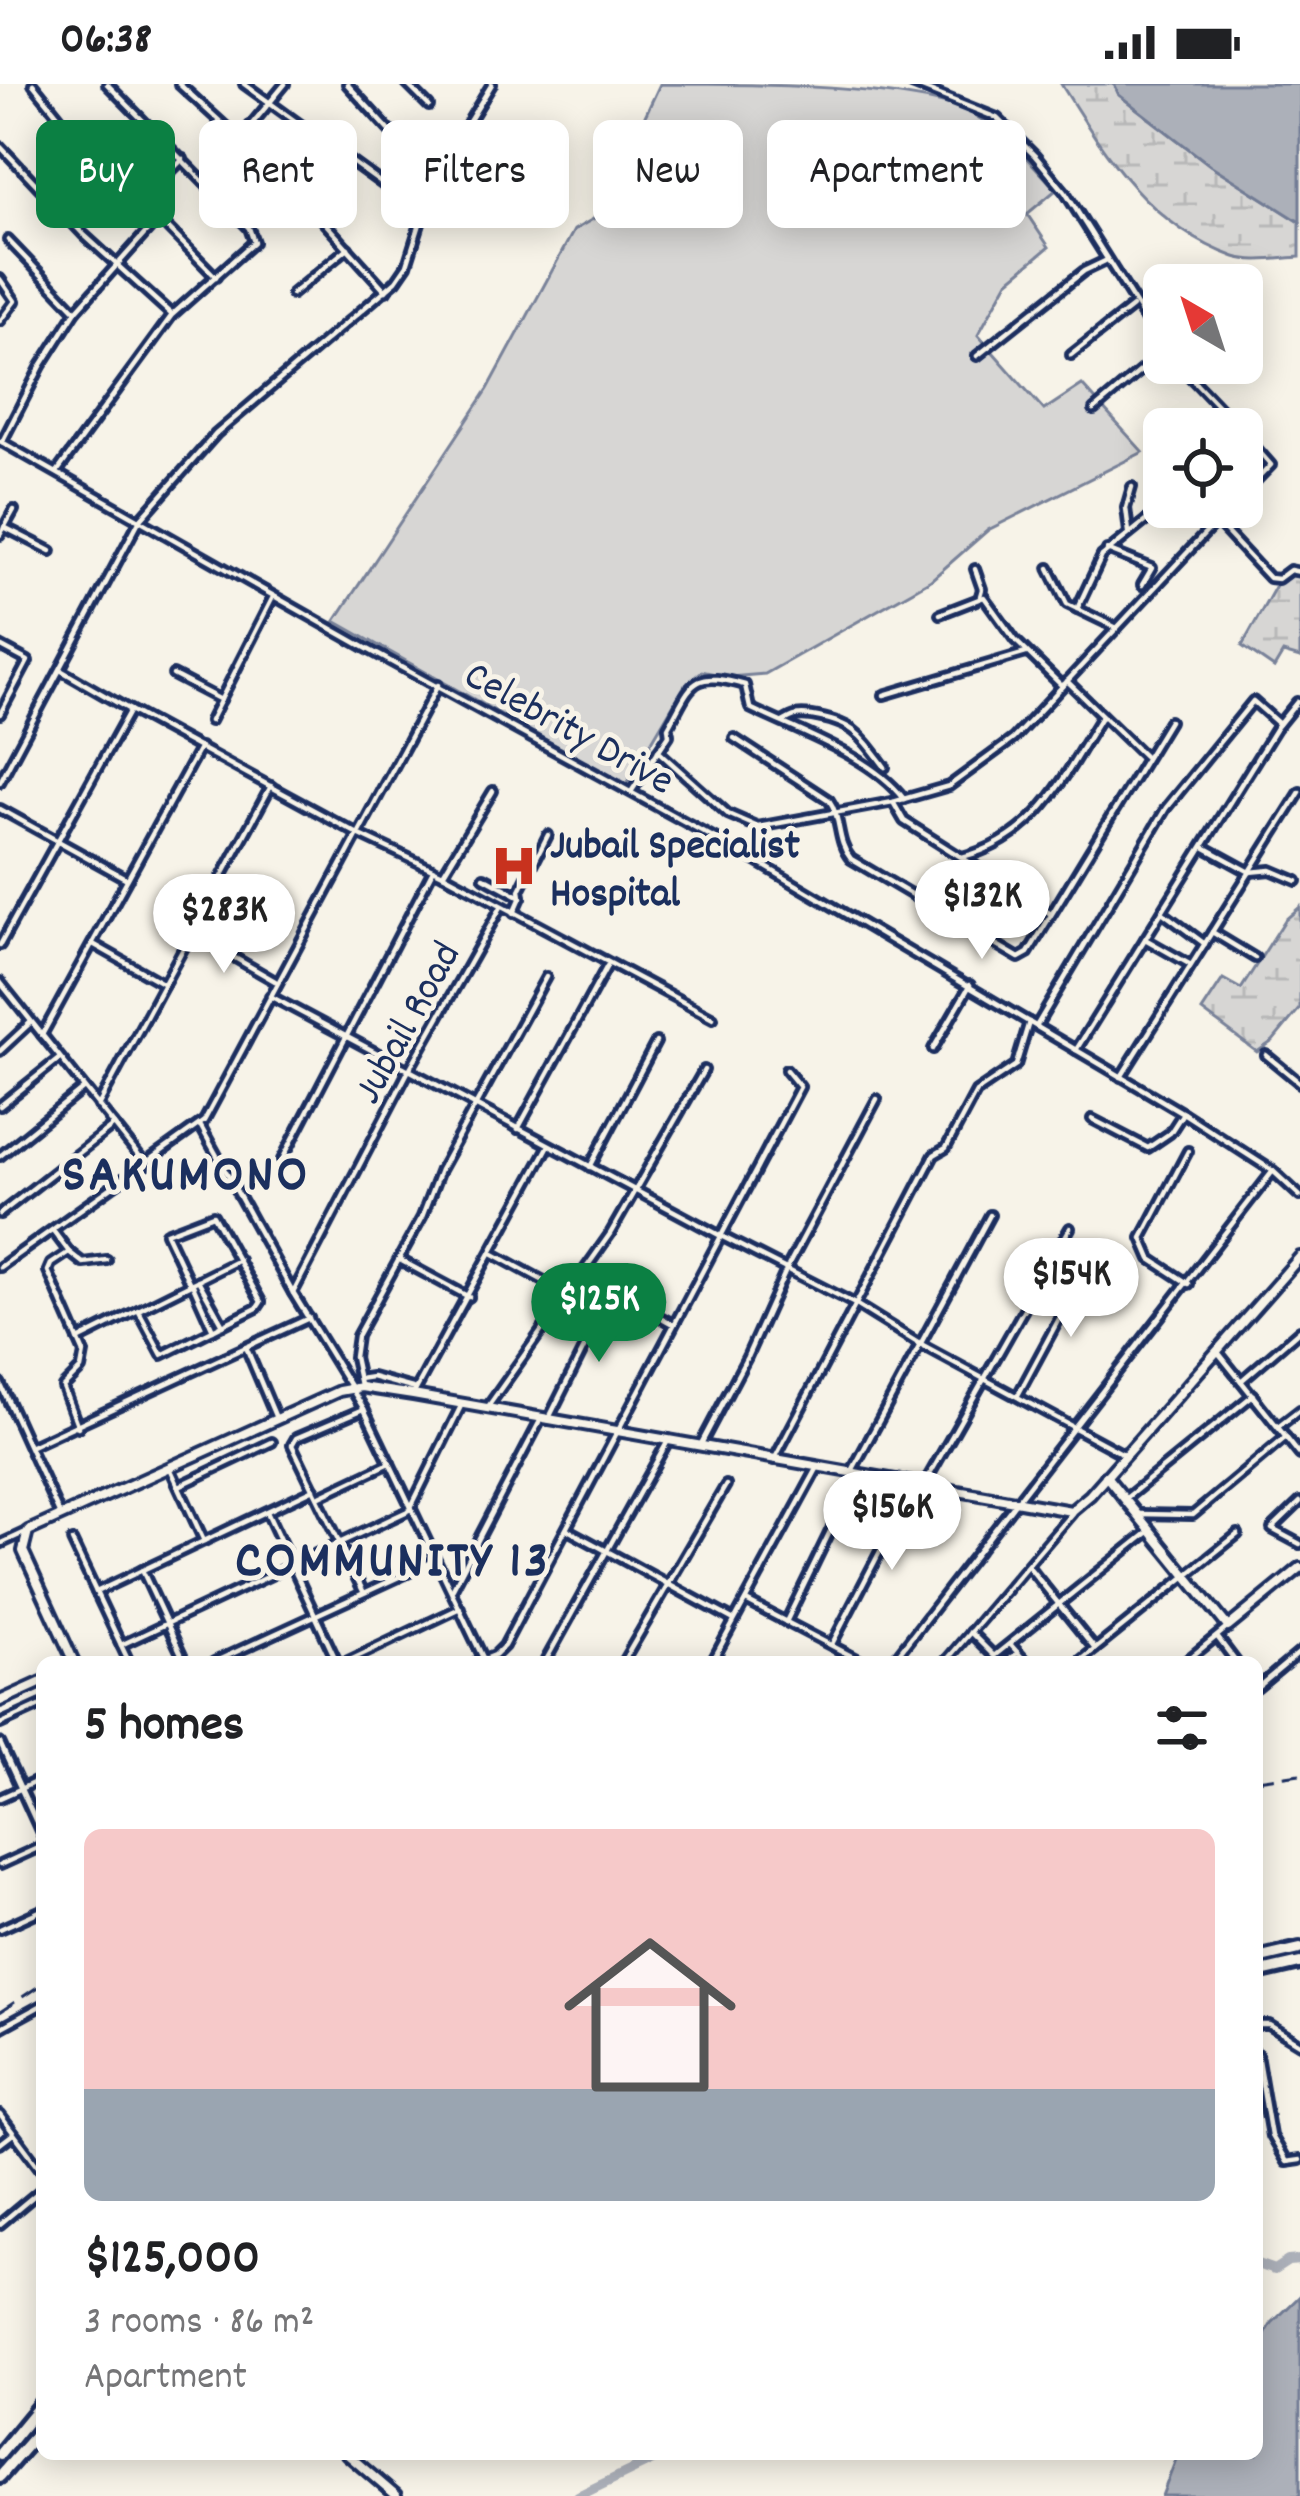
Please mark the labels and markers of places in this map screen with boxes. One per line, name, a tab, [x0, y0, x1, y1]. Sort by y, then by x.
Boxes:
place label: Jubail Specialist Hospital	[550, 819, 801, 927]
hospital icon: Jubail Specialist Hospital	[489, 841, 539, 891]
pin: $132K	[898, 860, 1066, 962]
pin: $283K	[140, 874, 308, 976]
pin: $154K	[987, 1238, 1155, 1340]
pin: $125K	[515, 1263, 683, 1365]
pin: $156K	[808, 1471, 976, 1573]

